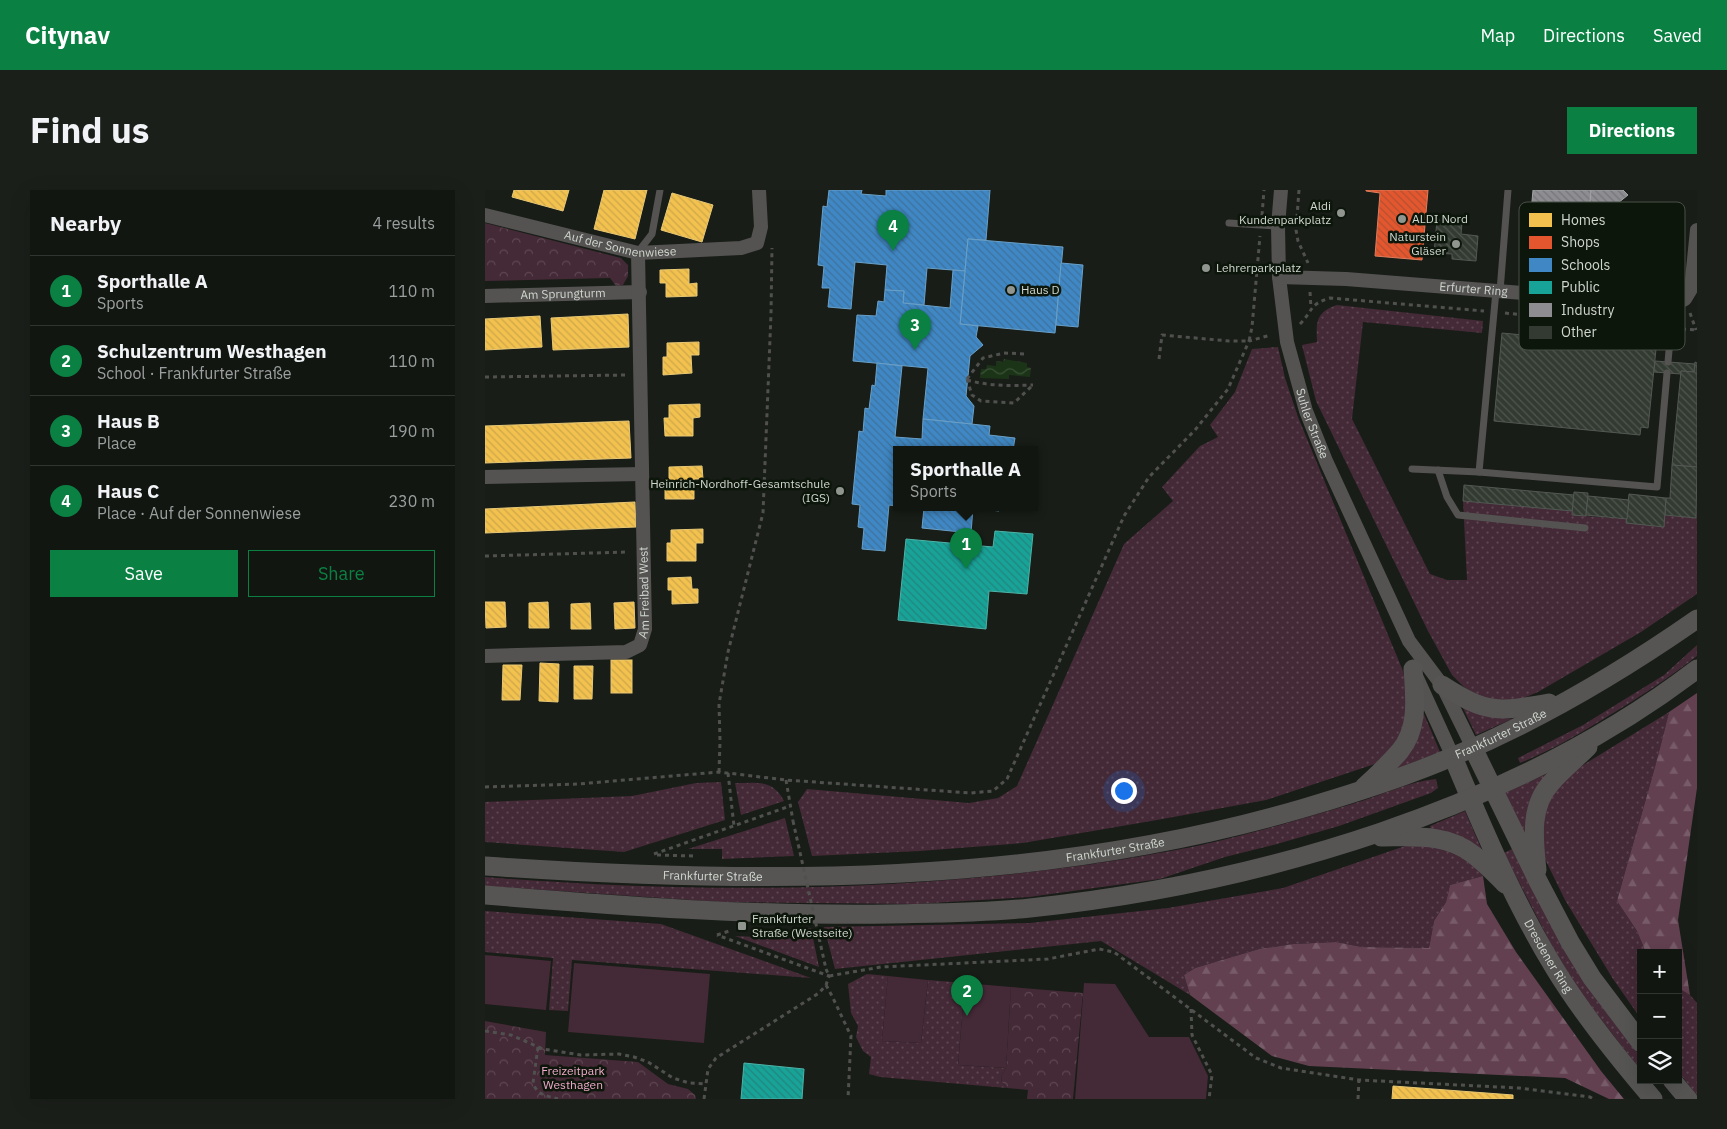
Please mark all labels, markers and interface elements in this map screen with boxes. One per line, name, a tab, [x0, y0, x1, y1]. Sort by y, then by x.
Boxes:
text: Citynav	[25, 19, 110, 51]
text: Map	[1480, 24, 1515, 47]
text: Directions	[1543, 24, 1625, 47]
text: Saved	[1653, 24, 1702, 47]
text: Find us	[30, 107, 149, 153]
button: Directions	[1567, 107, 1697, 154]
place label: Aldi Kundenparkplatz	[1239, 198, 1331, 227]
legend	[1519, 202, 1685, 350]
marker: Aldi Kundenparkplatz	[1335, 207, 1347, 219]
text: Nearby	[50, 209, 121, 237]
pin: 4	[877, 210, 909, 251]
place label: ALDI Nord	[1412, 211, 1468, 226]
text: Homes	[1561, 211, 1606, 229]
text: 4 results	[372, 213, 435, 233]
marker: ALDI Nord	[1396, 213, 1408, 225]
street label: Auf der Sonnenwiese	[563, 227, 677, 260]
place label: Naturstein Gläser	[1389, 229, 1447, 258]
text: Shops	[1561, 233, 1600, 251]
marker: Naturstein Gläser	[1450, 238, 1462, 250]
text: Schools	[1561, 256, 1611, 274]
place label: Lehrerparkplatz	[1216, 260, 1302, 275]
marker: Lehrerparkplatz	[1200, 262, 1212, 274]
text: Sporthalle A	[97, 269, 208, 293]
street label: Erfurter Ring	[1439, 278, 1509, 299]
text: Public	[1561, 278, 1600, 296]
text: 1	[61, 281, 71, 301]
text: 110 m	[388, 281, 435, 301]
place label: Haus D	[1021, 282, 1059, 297]
marker: Haus D	[1005, 284, 1017, 296]
street label: Am Sprungturm	[520, 285, 606, 302]
text: Sports	[97, 293, 144, 313]
text: Industry	[1561, 301, 1615, 319]
pin: 3	[899, 309, 931, 350]
text: Other	[1561, 323, 1597, 341]
text: Schulzentrum Westhagen	[97, 339, 326, 363]
text: 2	[61, 351, 71, 371]
text: 110 m	[388, 351, 435, 371]
text: School · Frankfurter Straße	[97, 363, 291, 383]
street label: Suhler Straße	[1293, 387, 1332, 461]
text: Haus B	[97, 409, 160, 433]
text: 3	[61, 421, 71, 441]
text: 190 m	[388, 421, 435, 441]
text: Place	[97, 433, 136, 453]
popup	[893, 446, 1038, 511]
text: Sporthalle A	[910, 457, 1021, 481]
place label: Heinrich-Nordhoff-Gesamtschule (IGS)	[650, 476, 830, 505]
text: Haus C	[97, 479, 159, 503]
text: Sports	[910, 481, 957, 501]
marker: Heinrich-Nordhoff-Gesamtschule (IGS)	[834, 485, 846, 497]
text: 4	[61, 491, 71, 511]
text: 230 m	[388, 491, 435, 511]
text: Place · Auf der Sonnenwiese	[97, 503, 301, 523]
pin: 1	[950, 528, 982, 569]
street label: Am Freibad West	[635, 546, 652, 640]
button: Save	[50, 550, 238, 597]
button: Share	[248, 550, 435, 597]
street label: Frankfurter Straße	[1452, 705, 1549, 762]
your location	[1111, 778, 1137, 804]
street label: Frankfurter Straße	[1065, 834, 1166, 865]
street label: Frankfurter Straße	[663, 867, 763, 884]
place label: Frankfurter Straße (Westseite)	[752, 911, 853, 940]
street label: Dresdener Ring	[1521, 917, 1577, 996]
marker: Frankfurter Straße (Westseite)	[736, 920, 748, 932]
map controls	[1637, 949, 1682, 1084]
button: +	[1637, 949, 1682, 994]
pin: 2	[951, 975, 983, 1016]
button: −	[1637, 994, 1682, 1039]
button: layers	[1637, 1039, 1682, 1084]
park label: Freizeitpark Westhagen	[541, 1063, 606, 1092]

